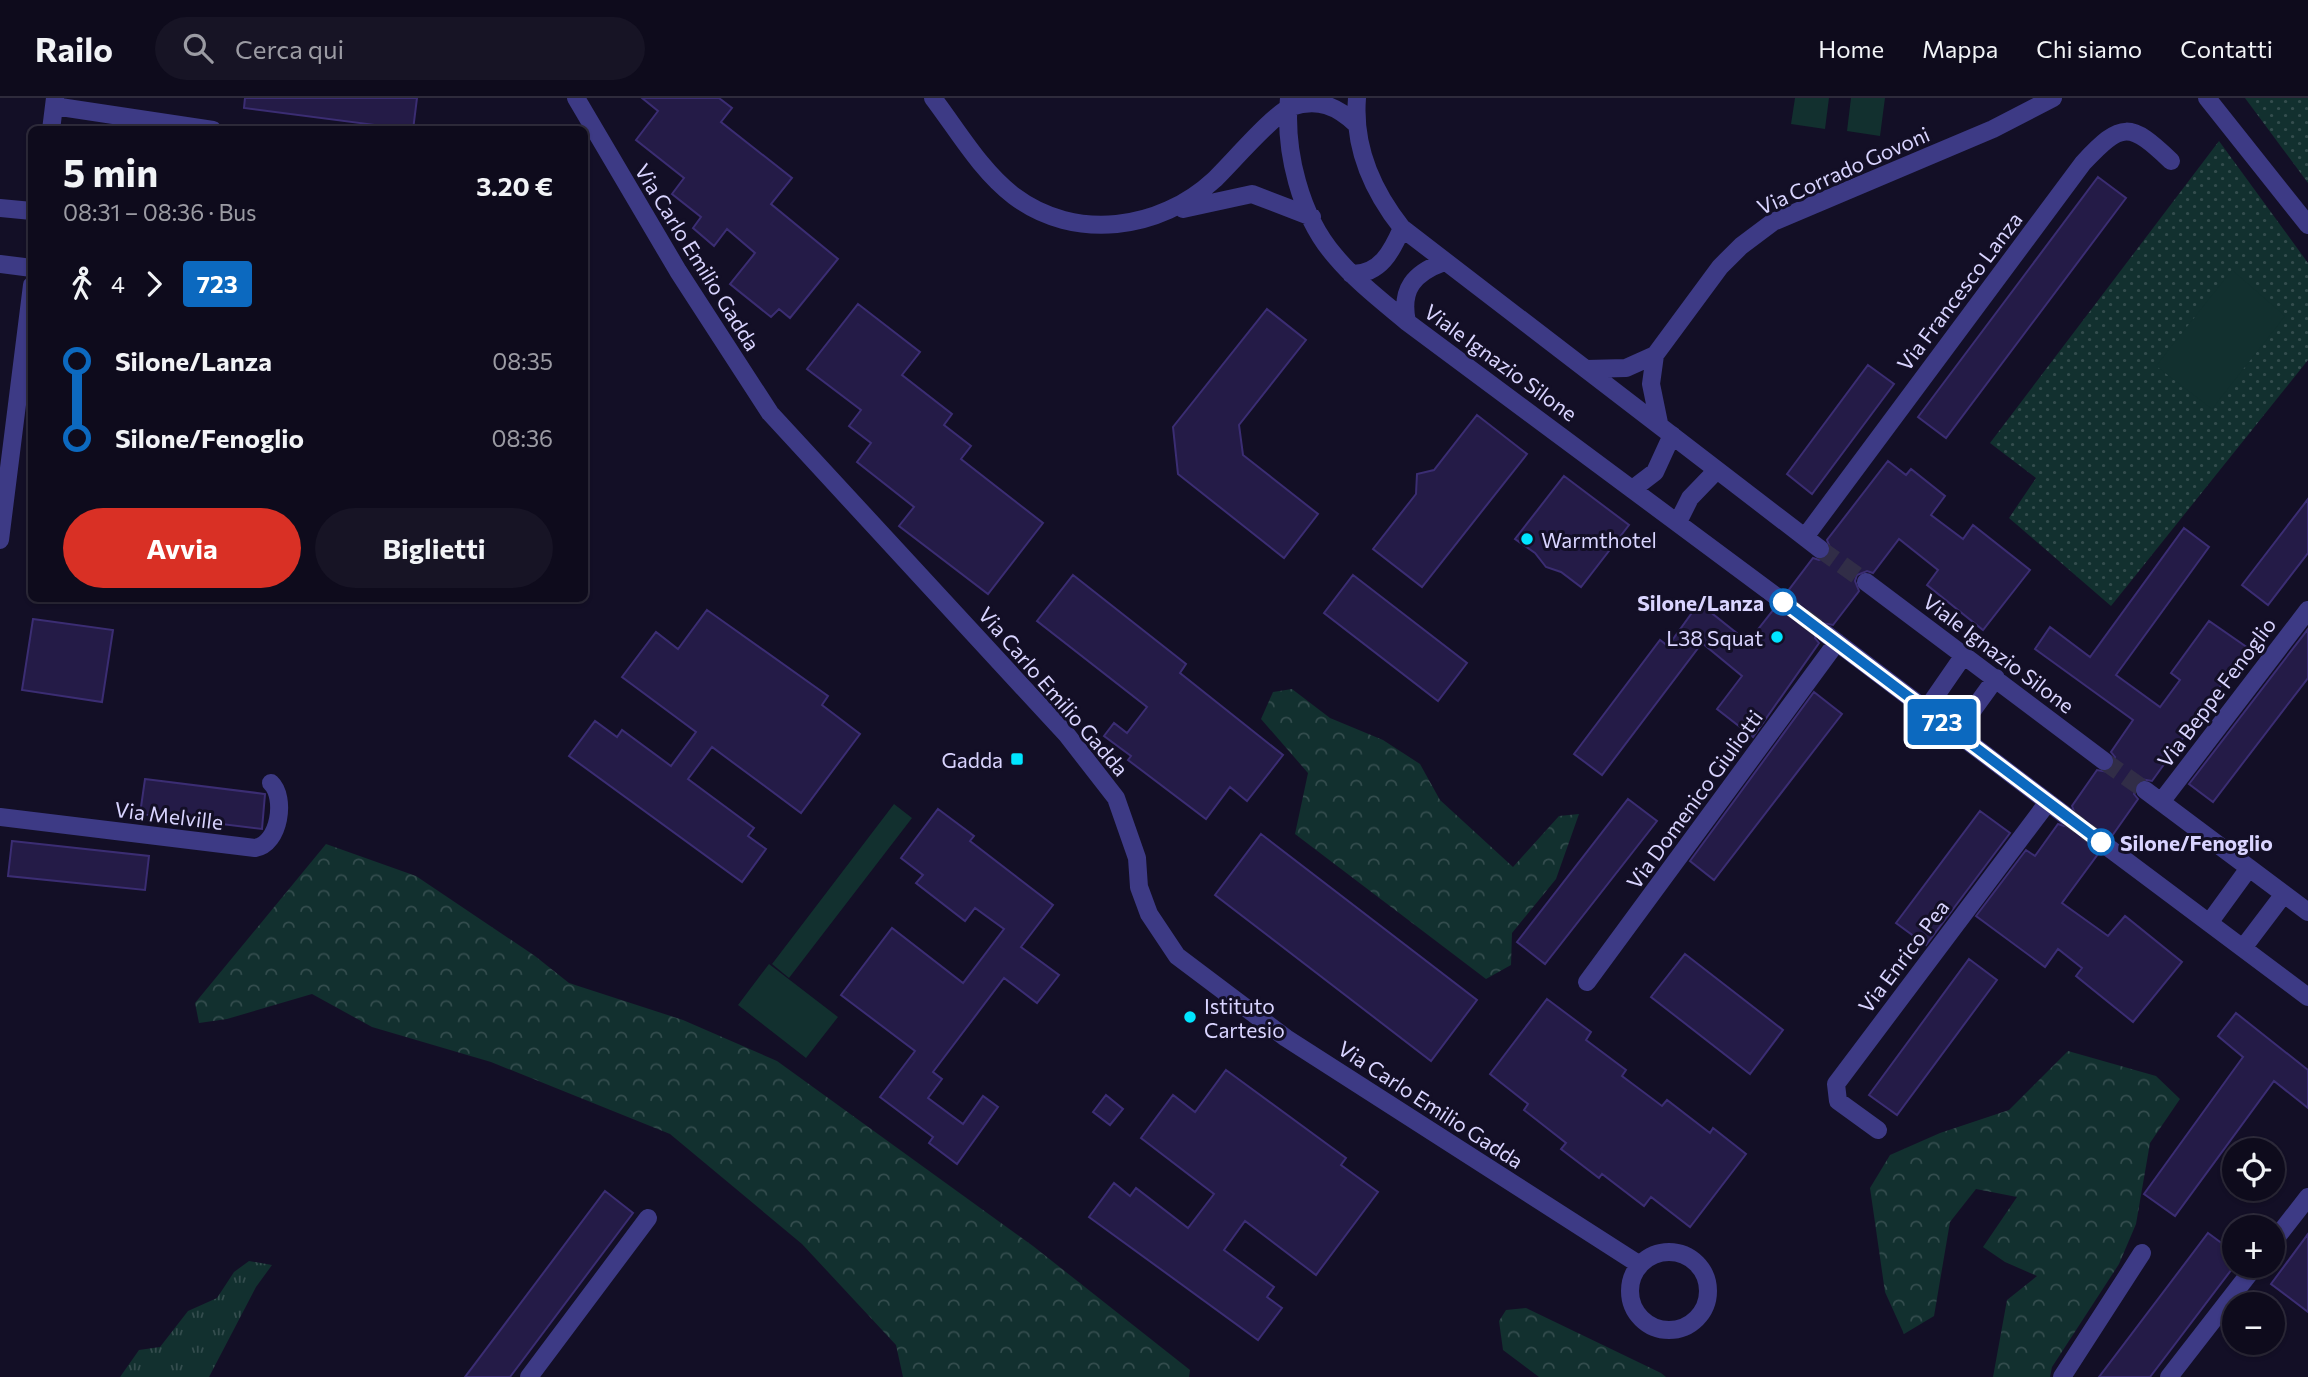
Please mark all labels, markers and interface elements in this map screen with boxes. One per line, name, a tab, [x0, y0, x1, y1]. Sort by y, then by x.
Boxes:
search box	[155, 17, 645, 80]
text: Railo	[35, 28, 113, 69]
icon: search	[179, 29, 217, 67]
text: Cerca qui	[235, 33, 344, 64]
text: Home	[1818, 34, 1884, 63]
text: Mappa	[1922, 34, 1998, 63]
text: Chi siamo	[2036, 34, 2142, 63]
text: Contatti	[2180, 34, 2273, 63]
street label: Via Corrado Govoni	[1753, 121, 1933, 219]
text: 5 min	[63, 148, 158, 195]
street label: Via Carlo Emilio Gadda	[630, 159, 766, 355]
text: 3.20 €	[476, 170, 553, 201]
text: 08:31 – 08:36 · Bus	[63, 198, 257, 226]
street label: Via Francesco Lanza	[1891, 207, 2027, 375]
icon: walk	[63, 265, 101, 303]
icon: forward	[135, 265, 173, 303]
text: 723	[197, 269, 238, 298]
text: 4	[111, 270, 125, 298]
street label: Viale Ignazio Silone	[1420, 298, 1582, 426]
text: Silone/Lanza	[115, 345, 272, 376]
text: 08:35	[492, 347, 553, 375]
text: Silone/Fenoglio	[115, 422, 304, 453]
text: 08:36	[492, 424, 553, 452]
button: Avvia	[63, 508, 301, 588]
button: Biglietti	[315, 508, 553, 588]
place label: Warmthotel	[1541, 527, 1657, 552]
marker: Warmthotel	[1519, 531, 1535, 547]
street label: Viale Ignazio Silone	[1919, 588, 2079, 718]
marker: Silone/Lanza	[1770, 589, 1796, 615]
place label: Silone/Lanza	[1637, 590, 1764, 615]
street label: Via Carlo Emilio Gadda	[974, 601, 1134, 781]
street label: Via Beppe Fenoglio	[2151, 612, 2281, 772]
place label: L38 Squat	[1666, 625, 1763, 650]
marker: L38 Squat	[1769, 629, 1785, 645]
line badge: 723	[1902, 699, 1982, 745]
street label: Via Domenico Giuliotti	[1621, 705, 1767, 893]
text: 723	[1922, 707, 1962, 736]
place label: Gadda	[941, 747, 1003, 772]
marker: Gadda	[1009, 751, 1025, 767]
street label: Via Melville	[113, 796, 225, 834]
marker: Silone/Fenoglio	[2088, 829, 2114, 855]
place label: Silone/Fenoglio	[2120, 830, 2273, 855]
street label: Via Enrico Pea	[1852, 895, 1954, 1017]
place label: Istituto Cartesio	[1204, 993, 1285, 1042]
marker: Istituto Cartesio	[1182, 1009, 1198, 1025]
street label: Via Carlo Emilio Gadda	[1334, 1035, 1528, 1173]
map controls	[2222, 1138, 2285, 1355]
button: locate	[2222, 1138, 2285, 1201]
button: +	[2222, 1215, 2285, 1278]
button: −	[2222, 1292, 2285, 1355]

